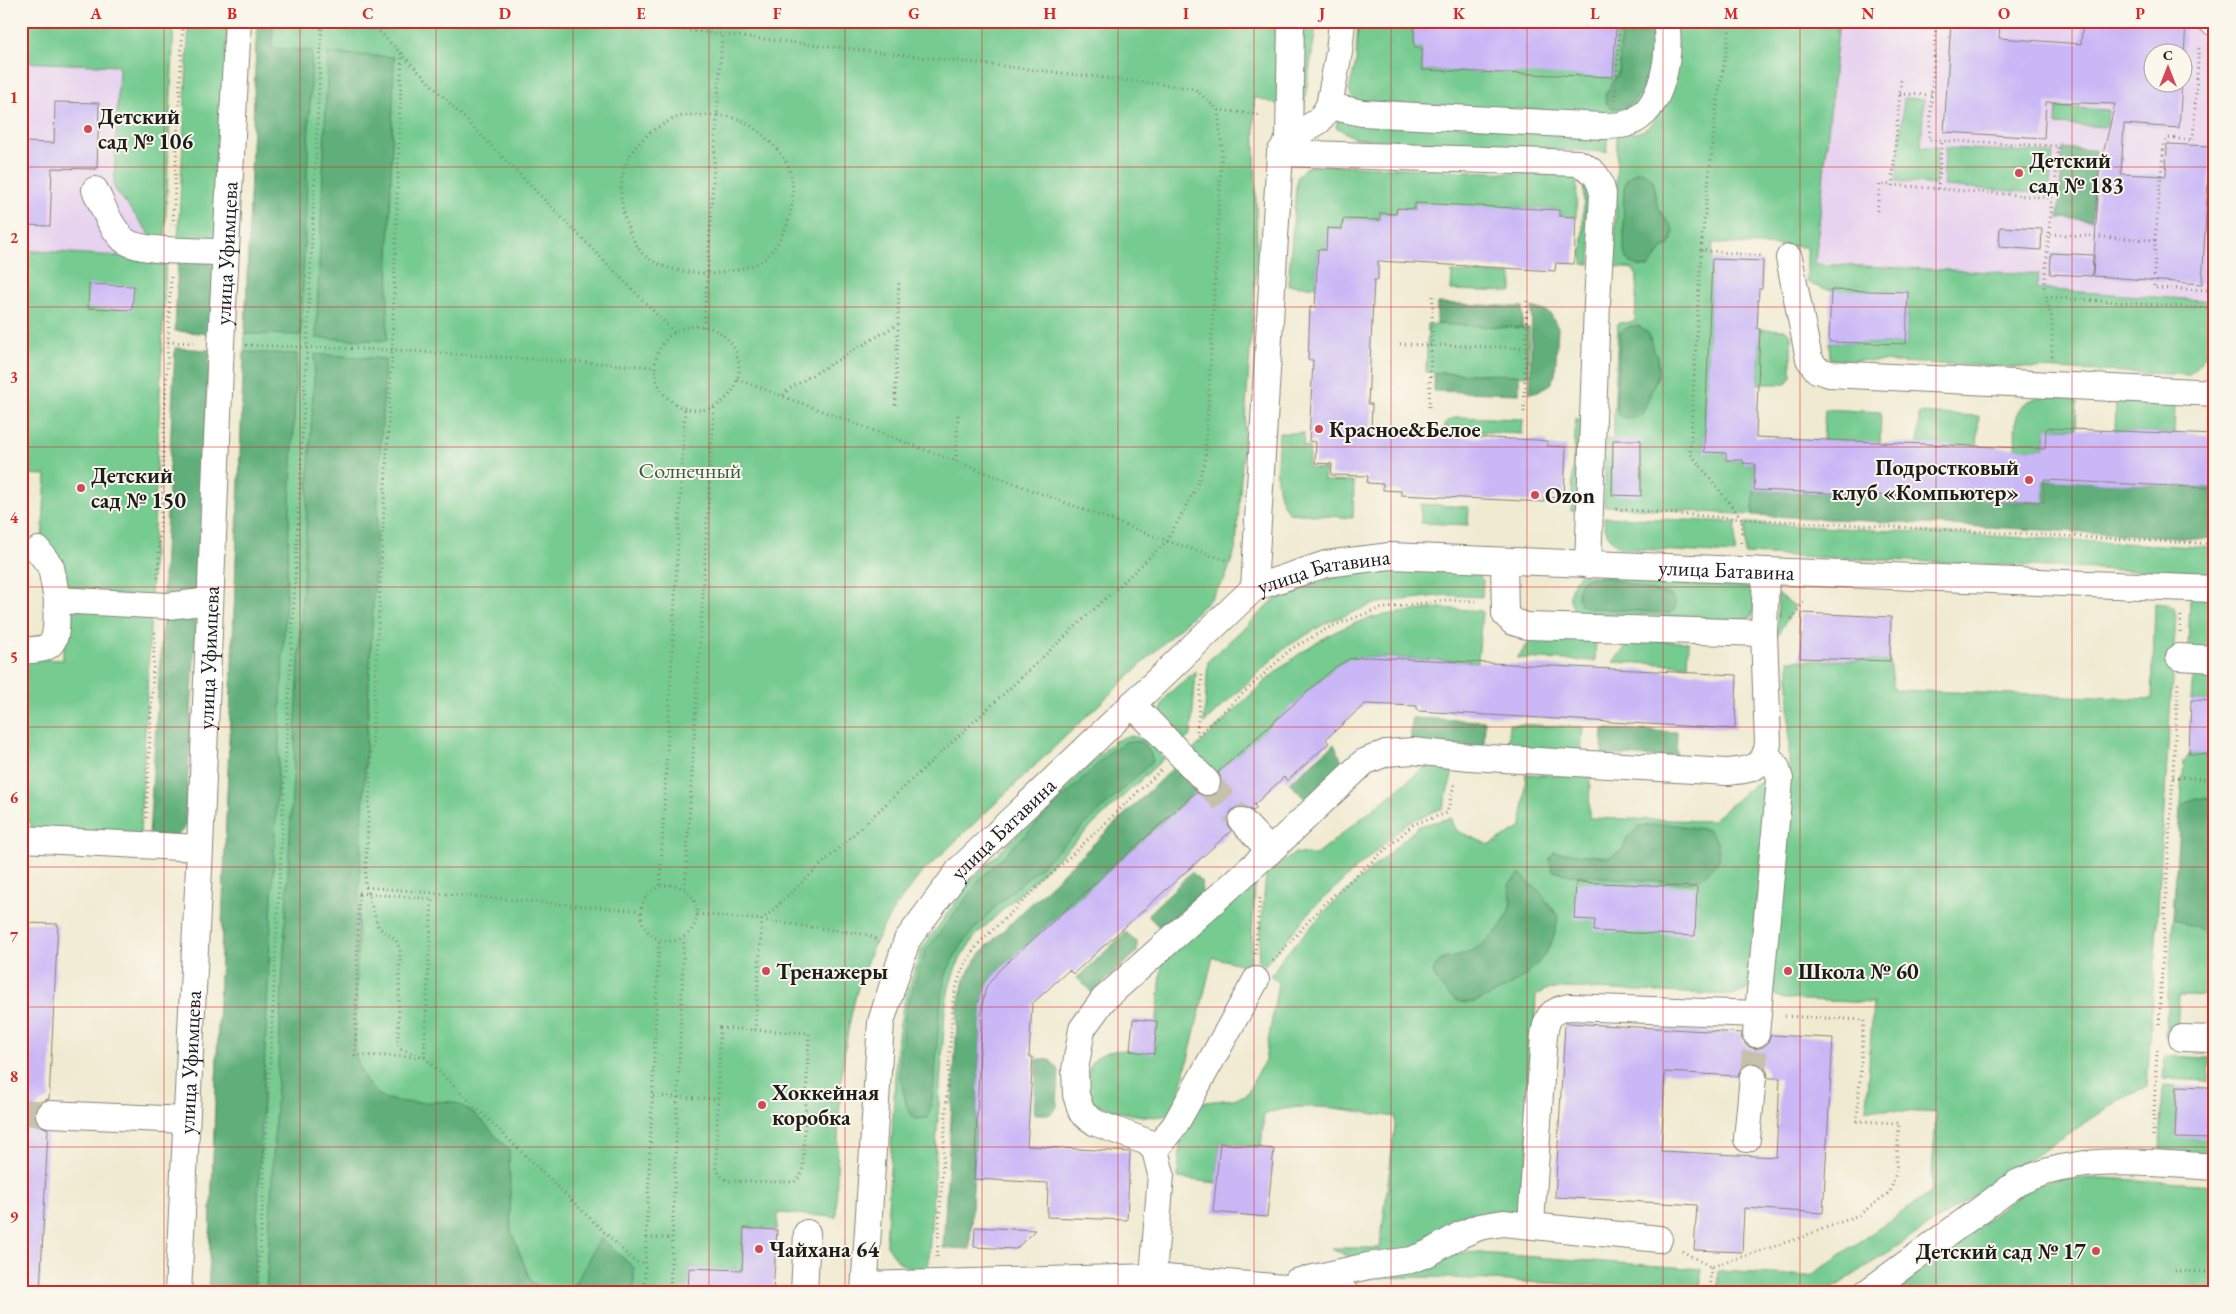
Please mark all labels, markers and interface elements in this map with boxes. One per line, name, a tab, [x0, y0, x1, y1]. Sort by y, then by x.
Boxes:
text: A	[89, 3, 102, 24]
text: B	[227, 3, 237, 24]
text: C	[362, 3, 374, 24]
text: D	[499, 3, 511, 24]
text: E	[636, 3, 646, 24]
text: F	[773, 3, 782, 24]
text: G	[908, 3, 920, 24]
text: H	[1044, 3, 1057, 24]
text: I	[1183, 3, 1189, 24]
text: J	[1317, 3, 1325, 24]
text: K	[1453, 3, 1466, 24]
text: L	[1590, 3, 1600, 24]
text: M	[1724, 3, 1739, 24]
text: N	[1862, 3, 1875, 24]
text: O	[1998, 3, 2010, 24]
text: P	[2135, 3, 2145, 24]
north arrow	[2144, 42, 2194, 92]
text: С	[2163, 46, 2173, 64]
text: 1	[10, 87, 18, 108]
place label: Детский сад № 106	[98, 102, 193, 156]
marker: Детский сад № 106	[82, 123, 94, 135]
place label: Детский сад № 183	[2029, 146, 2124, 200]
marker: Детский сад № 183	[2013, 167, 2025, 179]
street label: улица Уфимцева	[208, 180, 245, 326]
text: 2	[10, 227, 19, 248]
text: 3	[10, 367, 18, 388]
place label: Красное&Белое	[1329, 415, 1481, 444]
marker: Красное&Белое	[1313, 423, 1325, 435]
place label: Подростковый клуб «Компьютер»	[1832, 453, 2019, 507]
park label: Солнечный	[639, 456, 742, 485]
place label: Детский сад № 150	[91, 461, 186, 515]
marker: Подростковый клуб «Компьютер»	[2023, 474, 2035, 486]
place label: Ozon	[1545, 481, 1595, 510]
marker: Детский сад № 150	[75, 482, 87, 494]
marker: Ozon	[1529, 489, 1541, 501]
text: 4	[10, 507, 19, 528]
street label: улица Батавина	[1253, 542, 1392, 601]
street label: улица Батавина	[1658, 553, 1795, 587]
street label: улица Уфимцева	[191, 585, 226, 730]
text: 5	[10, 647, 18, 668]
street label: улица Батавина	[943, 771, 1062, 886]
text: 6	[10, 787, 19, 808]
text: 7	[10, 926, 19, 947]
place label: Тренажеры	[776, 957, 888, 986]
place label: Школа № 60	[1798, 957, 1919, 986]
marker: Тренажеры	[760, 965, 772, 977]
marker: Школа № 60	[1782, 965, 1794, 977]
street label: улица Уфимцева	[172, 989, 208, 1135]
text: 8	[10, 1066, 18, 1087]
place label: Хоккейная коробка	[771, 1078, 880, 1132]
marker: Хоккейная коробка	[756, 1099, 768, 1111]
text: 9	[10, 1206, 19, 1227]
place label: Чайхана 64	[769, 1235, 879, 1264]
place label: Детский сад № 17	[1915, 1237, 2086, 1266]
marker: Чайхана 64	[753, 1243, 765, 1255]
marker: Детский сад № 17	[2090, 1245, 2102, 1257]

